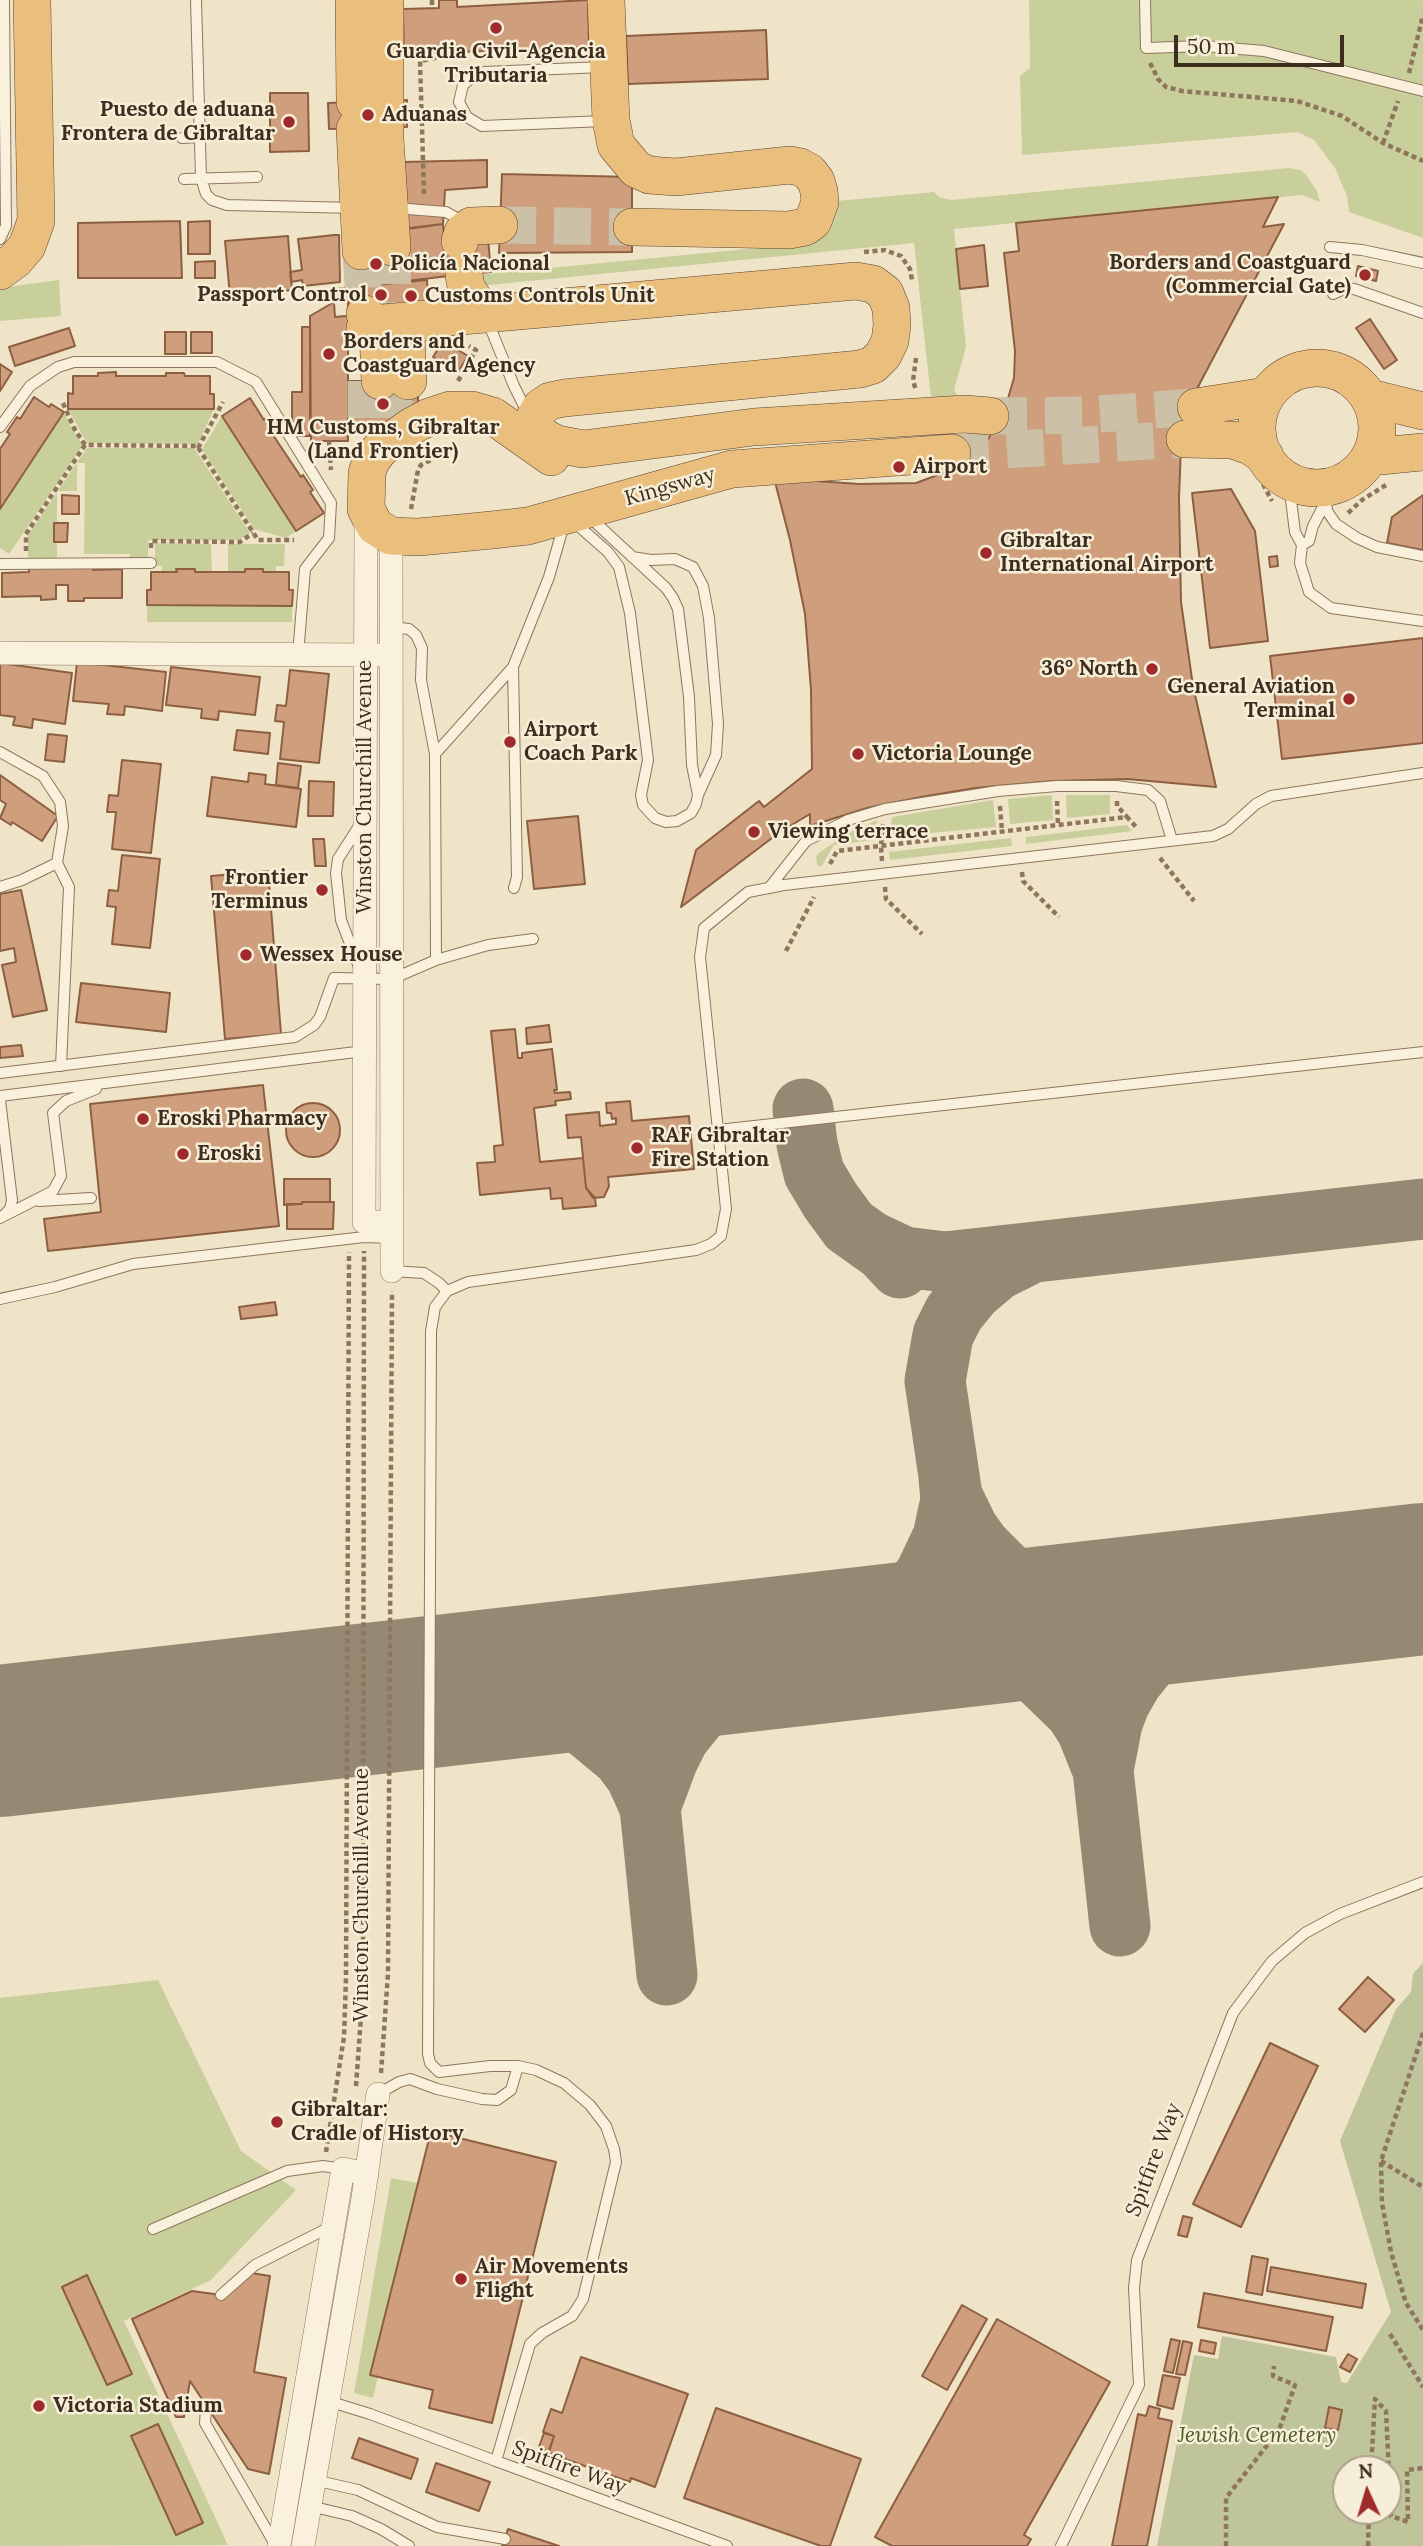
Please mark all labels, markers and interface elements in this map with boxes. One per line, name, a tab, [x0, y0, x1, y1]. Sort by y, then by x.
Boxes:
marker: Guardia Civil-Agencia Tributaria	[488, 20, 504, 36]
scale bar	[1178, 21, 1348, 65]
text: 50 m	[1187, 33, 1236, 60]
place label: Guardia Civil-Agencia Tributaria	[386, 39, 606, 89]
place label: Puesto de aduana Frontera de Gibraltar	[61, 97, 275, 147]
place label: Aduanas	[382, 102, 467, 128]
marker: Aduanas	[360, 107, 376, 123]
marker: Puesto de aduana Frontera de Gibraltar	[281, 114, 297, 130]
place label: Borders and Coastguard (Commercial Gate)	[1109, 250, 1351, 300]
place label: Policía Nacional	[390, 251, 550, 277]
marker: Policía Nacional	[368, 256, 384, 272]
marker: Borders and Coastguard (Commercial Gate)	[1357, 267, 1373, 283]
place label: Passport Control	[197, 282, 367, 308]
place label: Customs Controls Unit	[425, 283, 655, 309]
marker: Passport Control	[373, 287, 389, 303]
marker: Customs Controls Unit	[403, 288, 419, 304]
place label: Borders and Coastguard Agency	[343, 329, 535, 379]
marker: Borders and Coastguard Agency	[321, 346, 337, 362]
marker: HM Customs, Gibraltar (Land Frontier)	[375, 396, 391, 412]
place label: HM Customs, Gibraltar (Land Frontier)	[266, 415, 500, 465]
place label: Airport	[913, 454, 987, 480]
marker: Airport	[891, 459, 907, 475]
street label: Kingsway	[622, 462, 718, 512]
place label: Gibraltar International Airport	[1000, 528, 1214, 578]
marker: Gibraltar International Airport	[978, 545, 994, 561]
place label: 36° North	[1041, 656, 1138, 682]
street label: Winston Churchill Avenue	[352, 660, 378, 914]
marker: 36° North	[1144, 661, 1160, 677]
place label: General Aviation Terminal	[1167, 674, 1335, 724]
marker: General Aviation Terminal	[1341, 691, 1357, 707]
place label: Airport Coach Park	[524, 717, 637, 767]
marker: Airport Coach Park	[502, 734, 518, 750]
place label: Victoria Lounge	[872, 741, 1032, 767]
marker: Victoria Lounge	[850, 746, 866, 762]
place label: Viewing terrace	[768, 819, 928, 845]
marker: Viewing terrace	[746, 824, 762, 840]
place label: Frontier Terminus	[211, 865, 308, 915]
marker: Frontier Terminus	[314, 882, 330, 898]
place label: Wessex House	[260, 942, 403, 968]
marker: Wessex House	[238, 947, 254, 963]
place label: Eroski Pharmacy	[157, 1106, 327, 1132]
marker: Eroski Pharmacy	[135, 1111, 151, 1127]
place label: RAF Gibraltar Fire Station	[651, 1123, 789, 1173]
marker: RAF Gibraltar Fire Station	[629, 1140, 645, 1156]
place label: Eroski	[197, 1141, 261, 1167]
marker: Eroski	[175, 1146, 191, 1162]
street label: Winston Churchill Avenue	[349, 1768, 375, 2022]
place label: Gibraltar: Cradle of History	[291, 2097, 464, 2147]
street label: Spitfire Way	[1121, 2100, 1187, 2220]
marker: Gibraltar: Cradle of History	[269, 2114, 285, 2130]
place label: Air Movements Flight	[475, 2254, 628, 2304]
marker: Air Movements Flight	[453, 2271, 469, 2287]
place label: Victoria Stadium	[53, 2393, 223, 2419]
marker: Victoria Stadium	[31, 2398, 47, 2414]
park label: Jewish Cemetery	[1178, 2423, 1336, 2449]
street label: Spitfire Way	[509, 2436, 629, 2500]
north arrow	[1332, 2455, 1402, 2525]
text: N	[1358, 2459, 1374, 2484]

